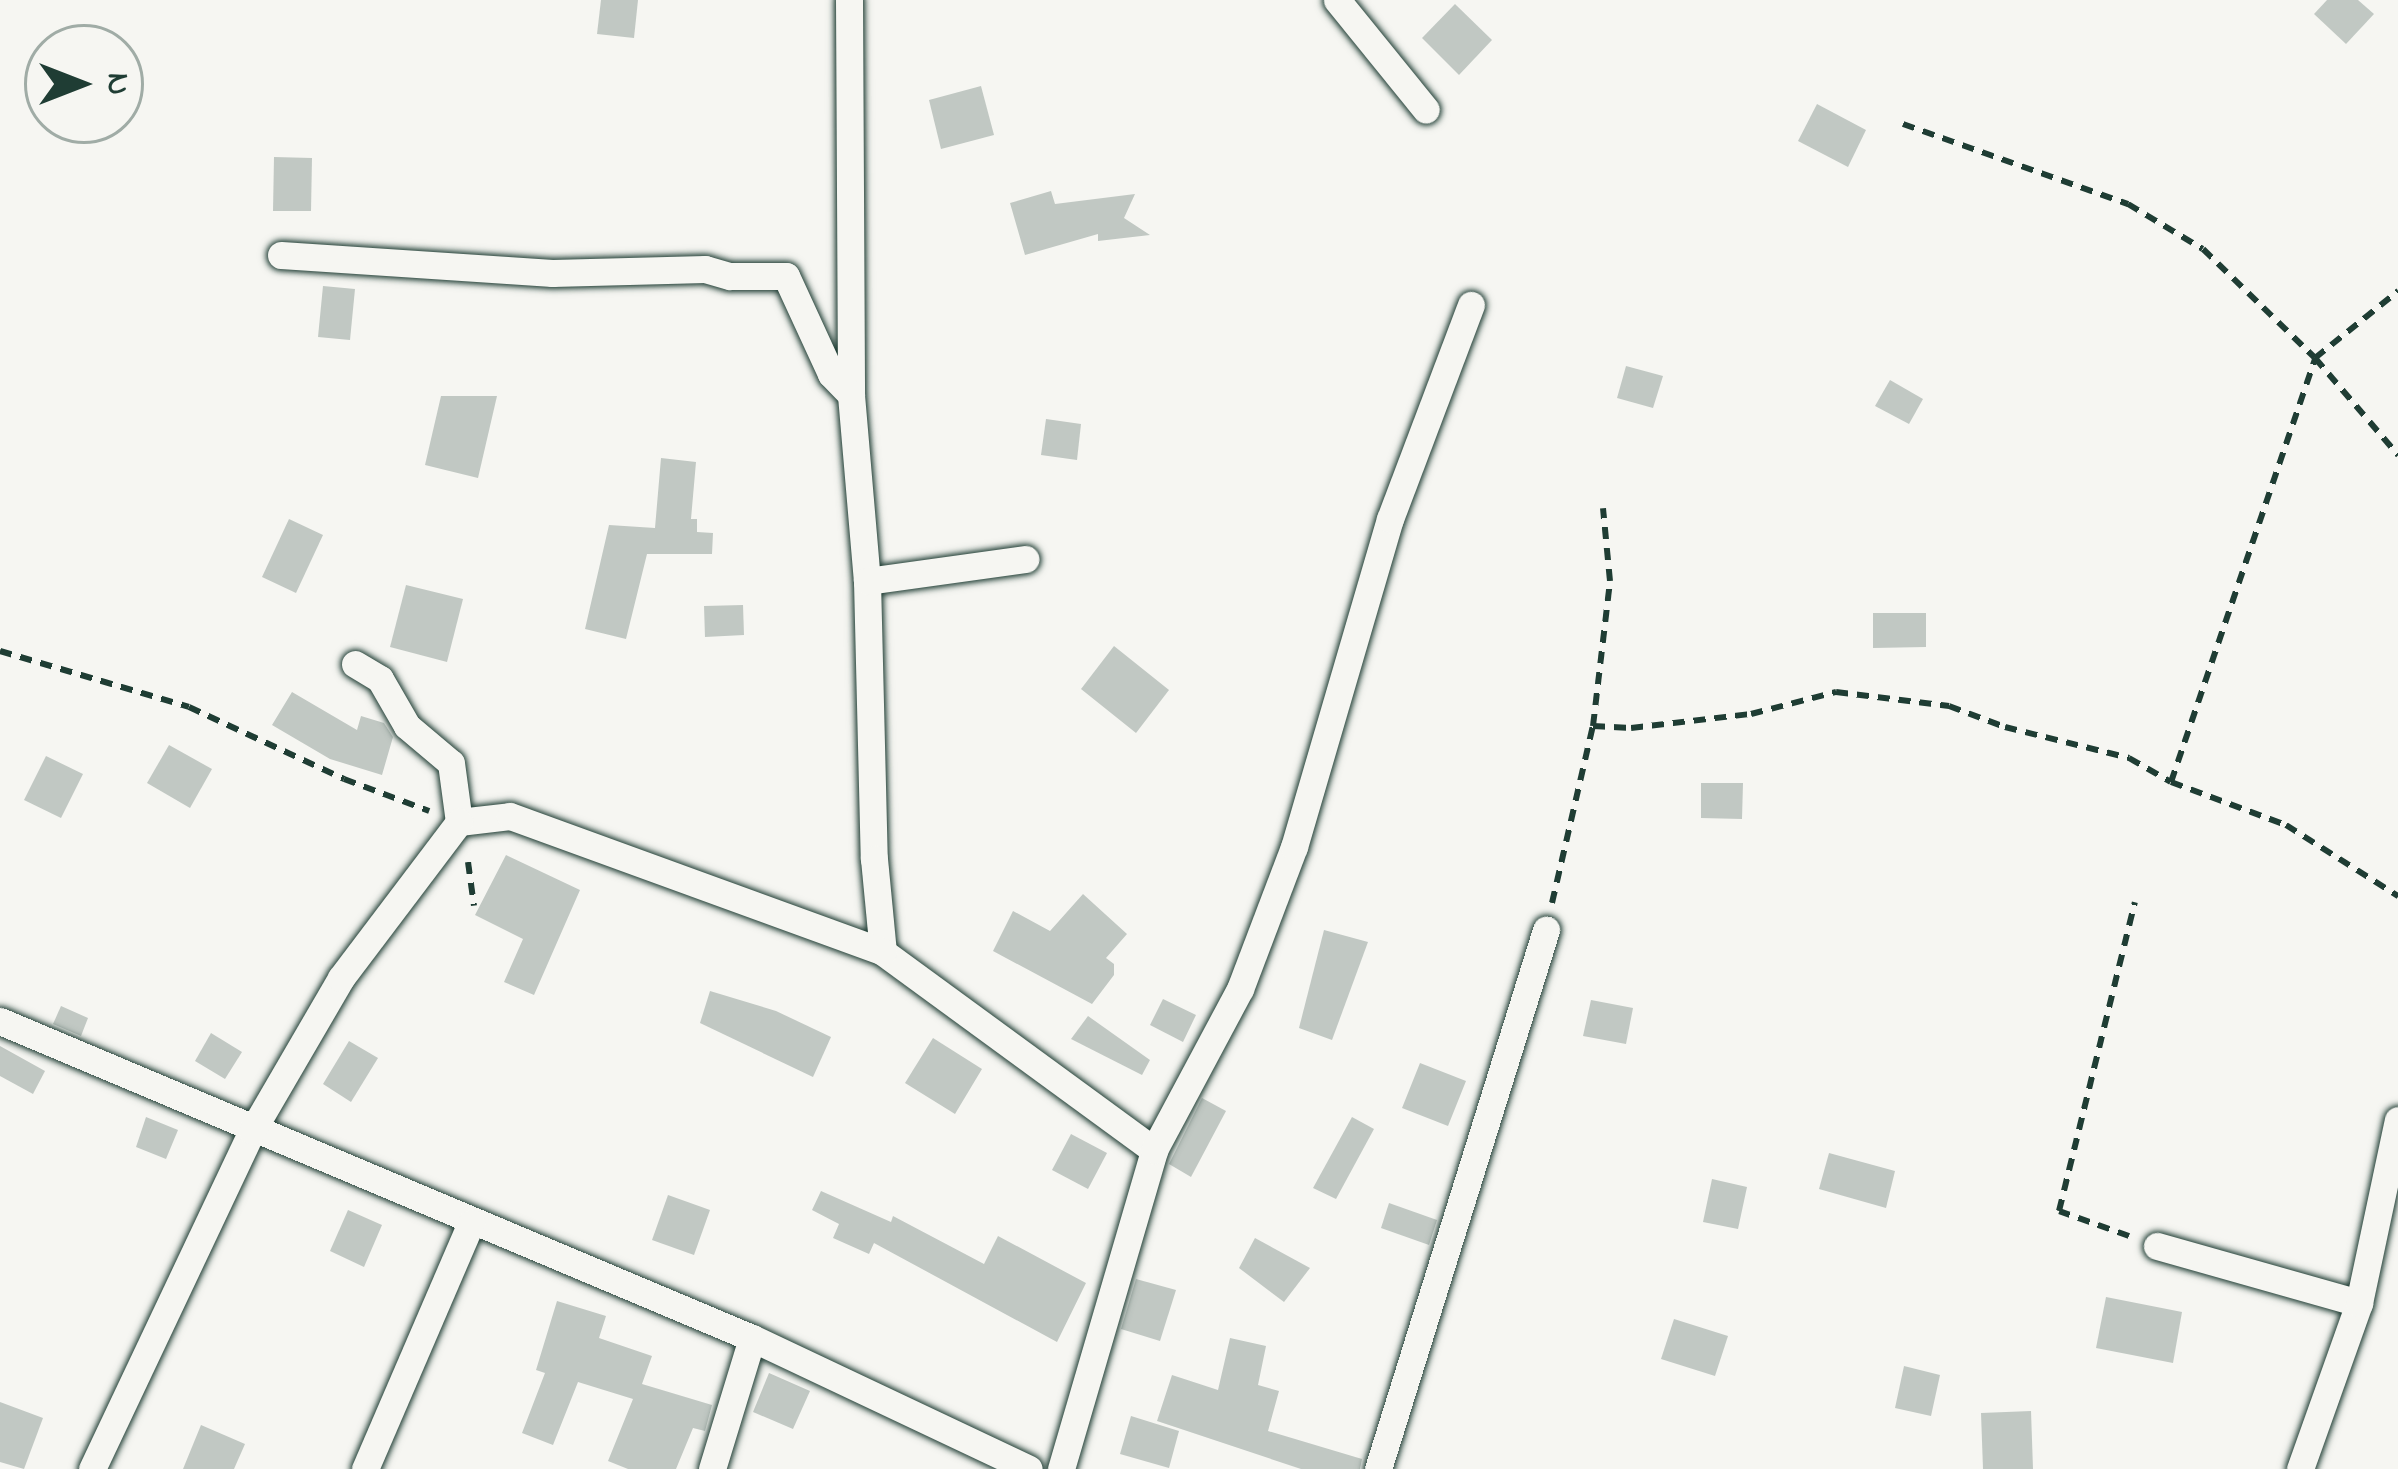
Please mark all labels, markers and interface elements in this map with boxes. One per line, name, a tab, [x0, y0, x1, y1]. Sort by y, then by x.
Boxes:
north arrow	[24, 24, 144, 144]
text: N	[93, 73, 141, 95]

